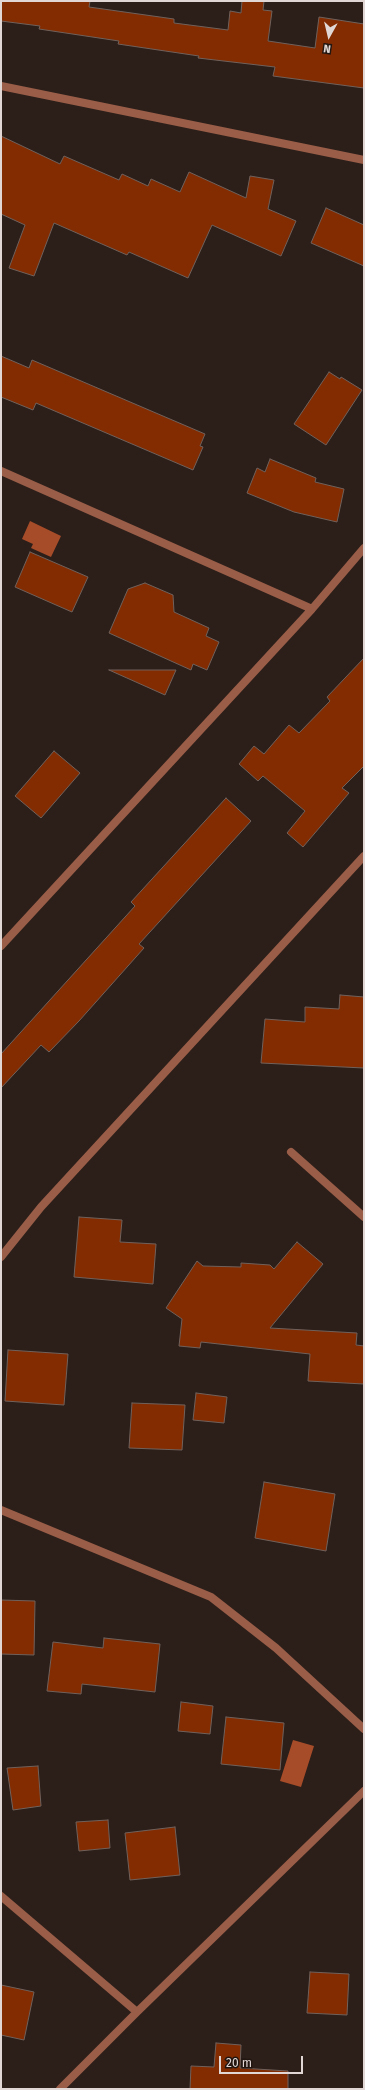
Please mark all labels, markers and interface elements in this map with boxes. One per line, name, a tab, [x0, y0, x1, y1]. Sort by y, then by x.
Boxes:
north arrow	[309, 16, 349, 56]
text: N	[323, 41, 332, 55]
scale bar	[221, 2048, 305, 2074]
text: 20 m	[226, 2056, 252, 2070]

